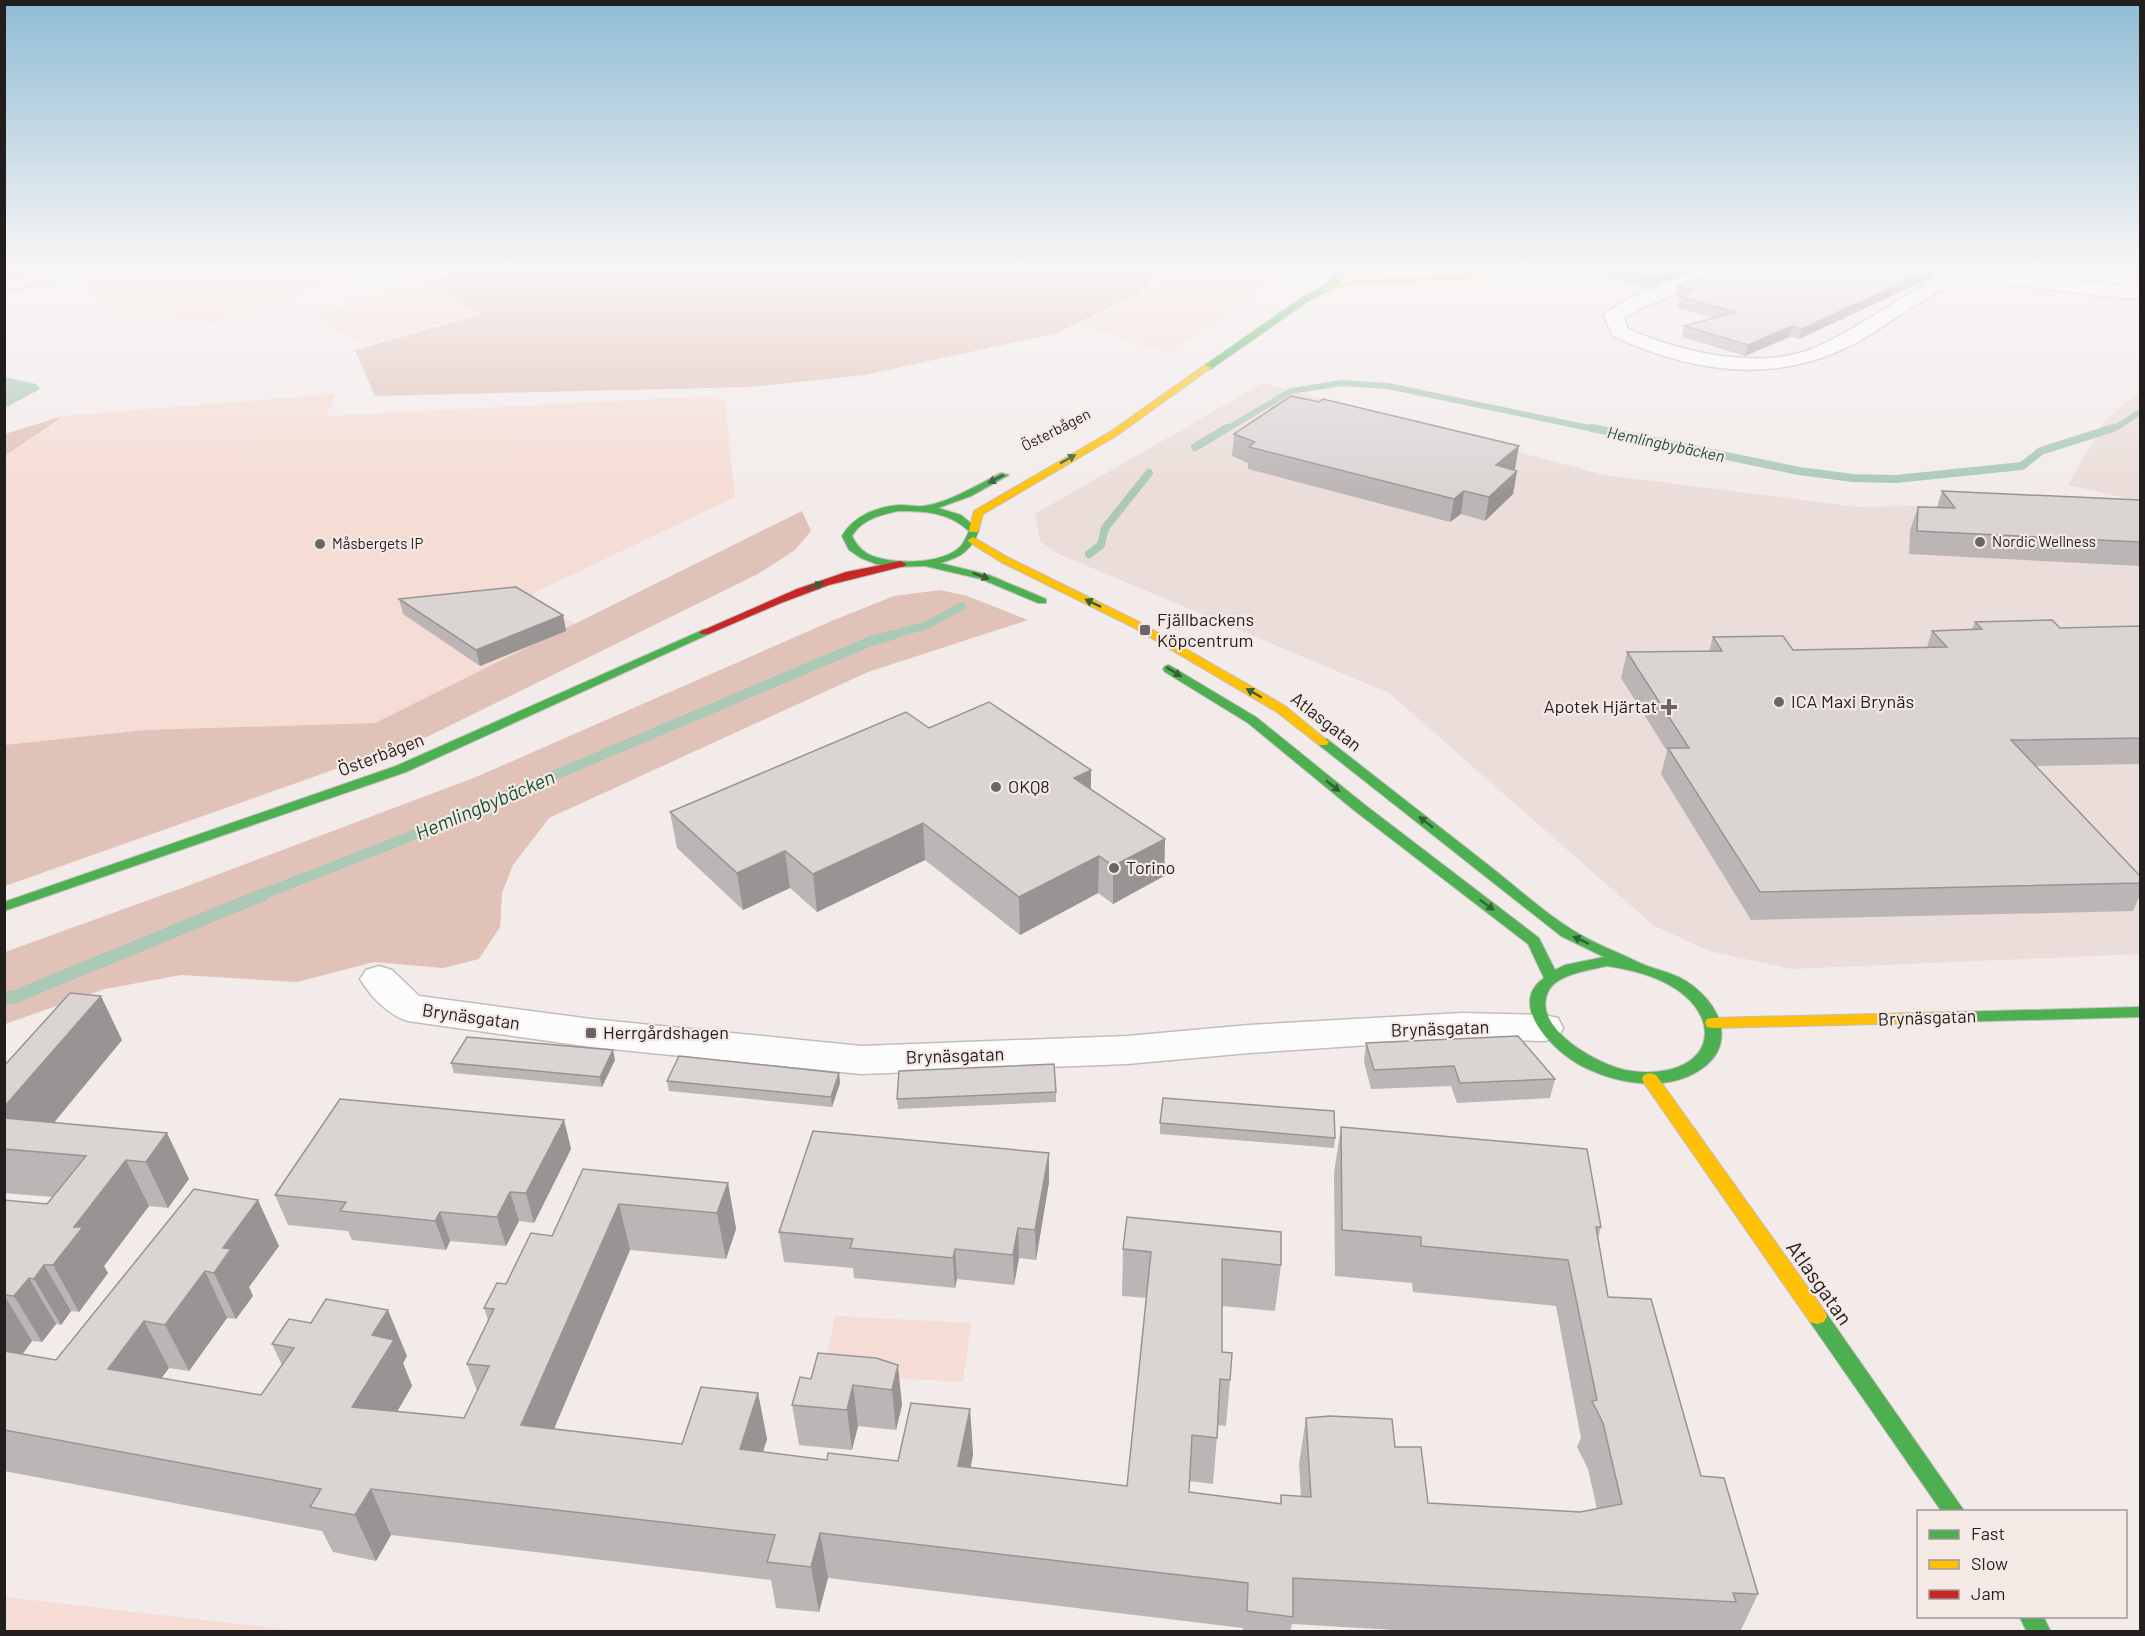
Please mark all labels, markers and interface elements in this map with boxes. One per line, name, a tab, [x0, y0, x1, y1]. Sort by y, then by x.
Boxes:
street label: Österbågen	[1018, 404, 1093, 454]
water label: Hemlingbybäcken	[1606, 422, 1726, 465]
one-way arrow	[1060, 454, 1076, 465]
one-way arrow	[987, 474, 1004, 484]
place label: Nordic Wellness	[1992, 532, 2096, 550]
place label: Måsbergets IP	[332, 534, 423, 552]
marker: Nordic Wellness	[1973, 535, 1987, 549]
marker: Måsbergets IP	[313, 537, 327, 551]
one-way arrow	[973, 572, 991, 582]
one-way arrow	[806, 581, 824, 591]
one-way arrow	[1085, 599, 1102, 608]
place label: Fjällbackens Köpcentrum	[1157, 608, 1254, 651]
marker: Fjällbackens Köpcentrum	[1138, 623, 1152, 637]
one-way arrow	[1166, 667, 1182, 678]
street label: Atlasgatan	[1287, 687, 1366, 756]
one-way arrow	[1245, 688, 1262, 698]
place label: ICA Maxi Brynäs	[1791, 690, 1914, 712]
place label: Apotek Hjärtat	[1544, 695, 1657, 717]
marker: ICA Maxi Brynäs	[1772, 695, 1786, 709]
marker: Apotek Hjärtat	[1662, 700, 1676, 714]
street label: Österbågen	[335, 728, 427, 780]
water label: Hemlingbybäcken	[411, 764, 558, 844]
place label: OKQ8	[1008, 775, 1050, 797]
one-way arrow	[1325, 779, 1341, 792]
marker: OKQ8	[989, 780, 1003, 794]
one-way arrow	[1418, 816, 1434, 829]
place label: Torino	[1126, 856, 1175, 878]
marker: Torino	[1107, 861, 1121, 875]
one-way arrow	[1479, 898, 1495, 911]
one-way arrow	[1573, 935, 1590, 944]
street label: Brynäsgatan	[421, 998, 521, 1034]
street label: Brynäsgatan	[1877, 1004, 1977, 1030]
street label: Brynäsgatan	[1390, 1015, 1490, 1041]
place label: Herrgårdshagen	[603, 1021, 729, 1043]
marker: Herrgårdshagen	[584, 1026, 598, 1040]
street label: Brynäsgatan	[905, 1042, 1005, 1068]
street label: Atlasgatan	[1782, 1235, 1858, 1329]
legend	[1917, 1510, 2127, 1618]
text: Fast	[1971, 1522, 2005, 1544]
text: Slow	[1971, 1552, 2008, 1574]
text: Jam	[1971, 1582, 2005, 1604]

